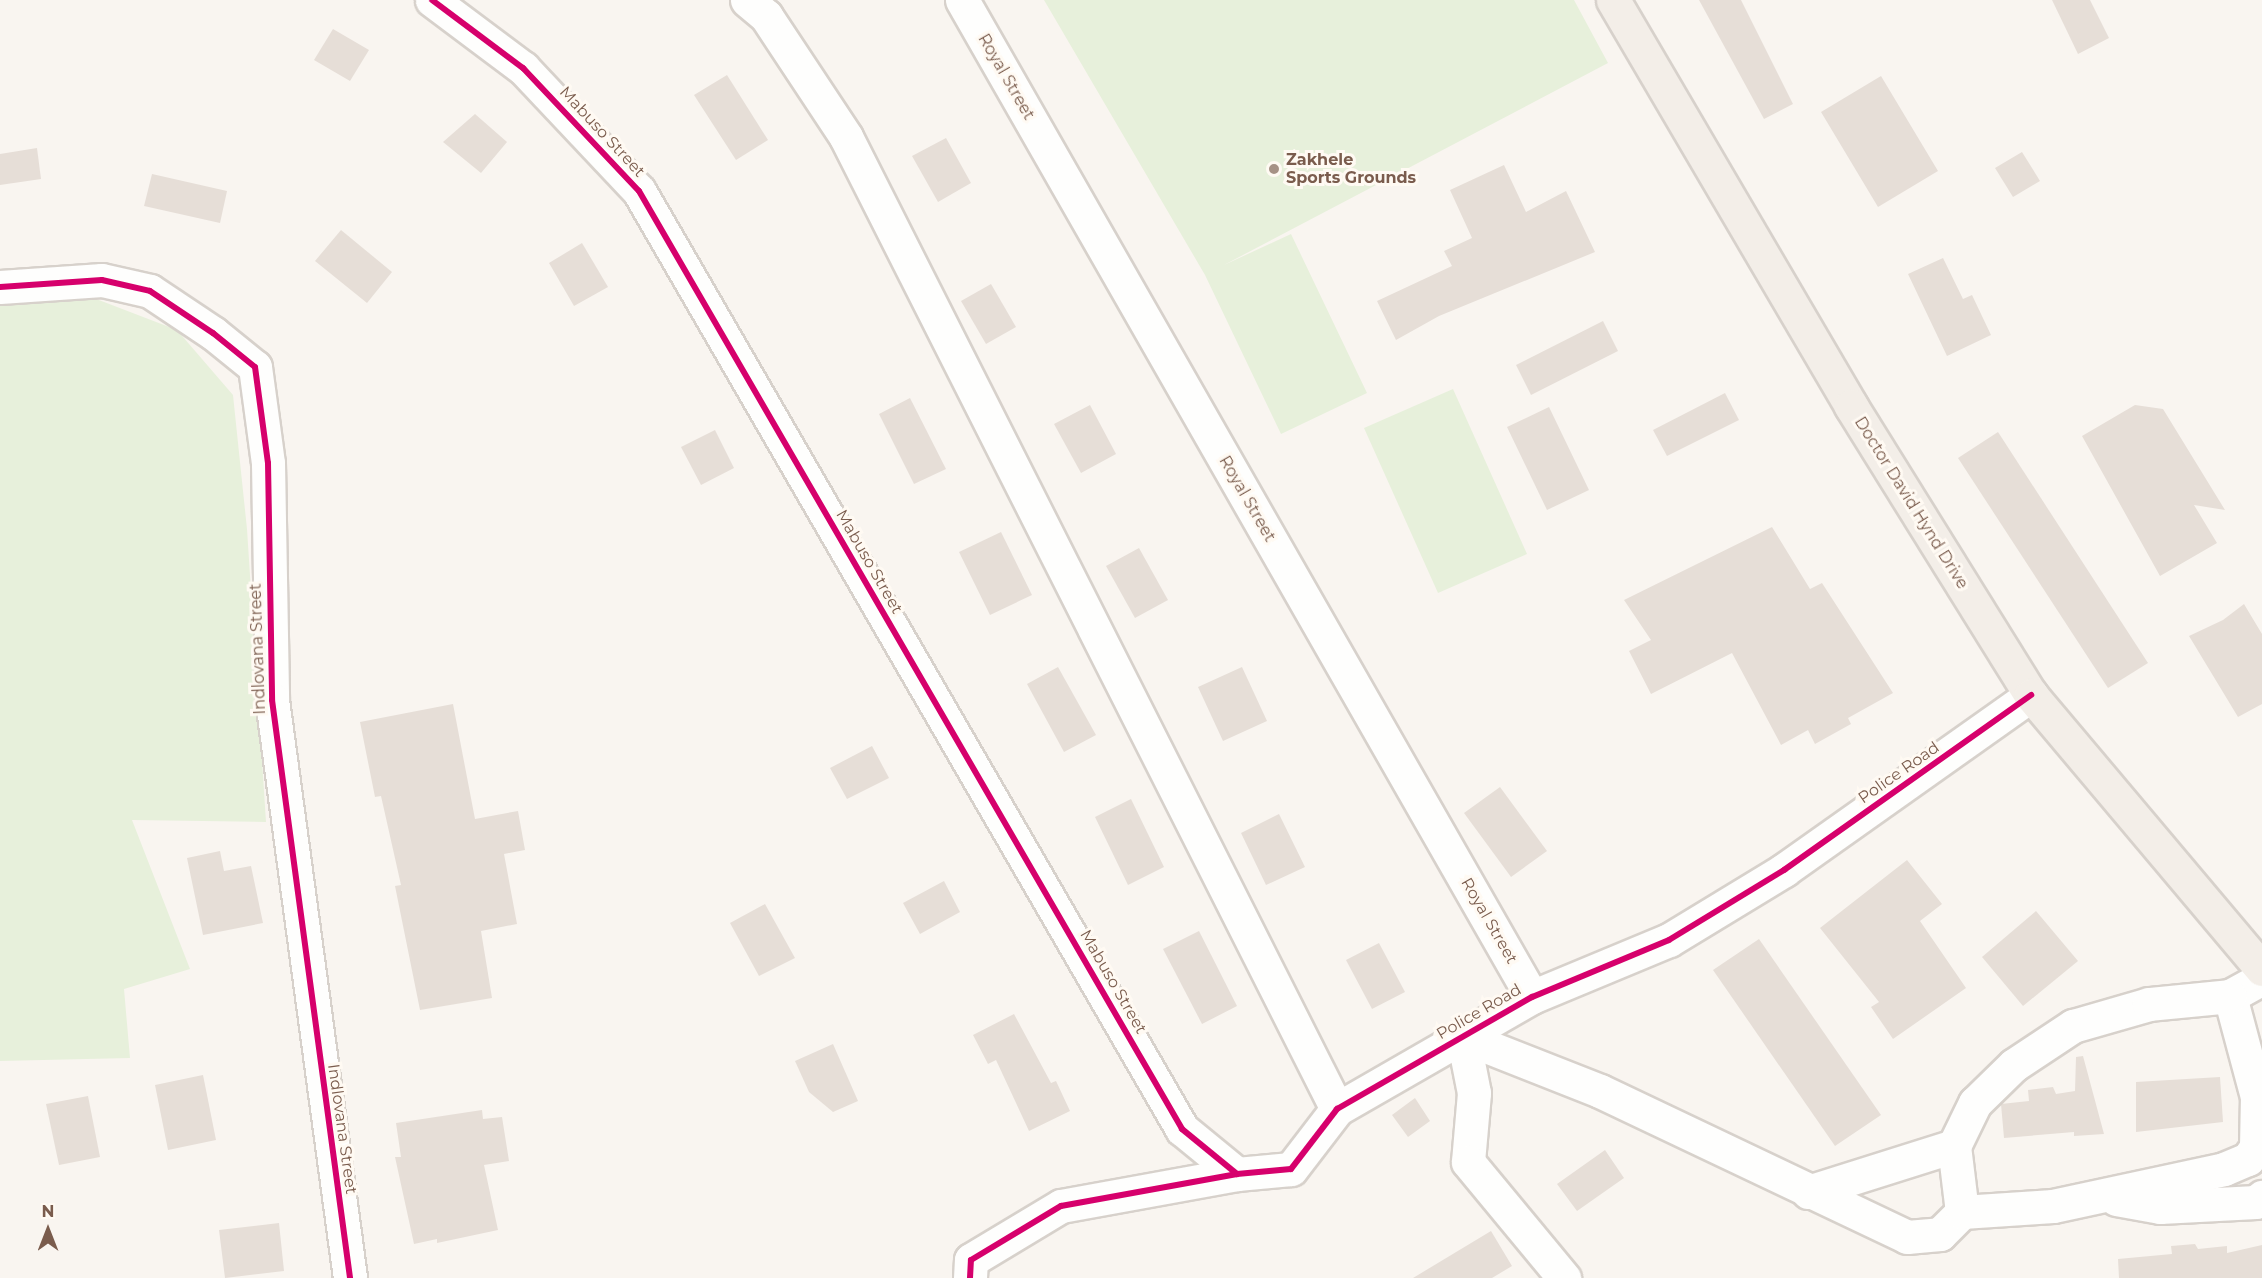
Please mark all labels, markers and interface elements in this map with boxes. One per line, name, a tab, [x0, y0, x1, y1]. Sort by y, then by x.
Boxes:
street label: Royal Street	[974, 31, 1038, 123]
street label: Mabuso Street	[555, 83, 649, 181]
place label: Zakhele Sports Grounds	[1286, 150, 1416, 188]
marker: Zakhele Sports Grounds	[1267, 162, 1281, 176]
street label: Doctor David Hynd Drive	[1850, 413, 1972, 593]
street label: Royal Street	[1215, 453, 1279, 545]
street label: Mabuso Street	[832, 507, 906, 617]
street label: Indlovana Street	[246, 583, 270, 715]
street label: Police Road	[1855, 738, 1943, 808]
street label: Royal Street	[1457, 875, 1521, 967]
street label: Mabuso Street	[1076, 927, 1150, 1037]
street label: Police Road	[1433, 980, 1525, 1044]
street label: Indlovana Street	[323, 1063, 361, 1195]
north arrow	[18, 1200, 78, 1260]
text: N	[42, 1202, 54, 1221]

